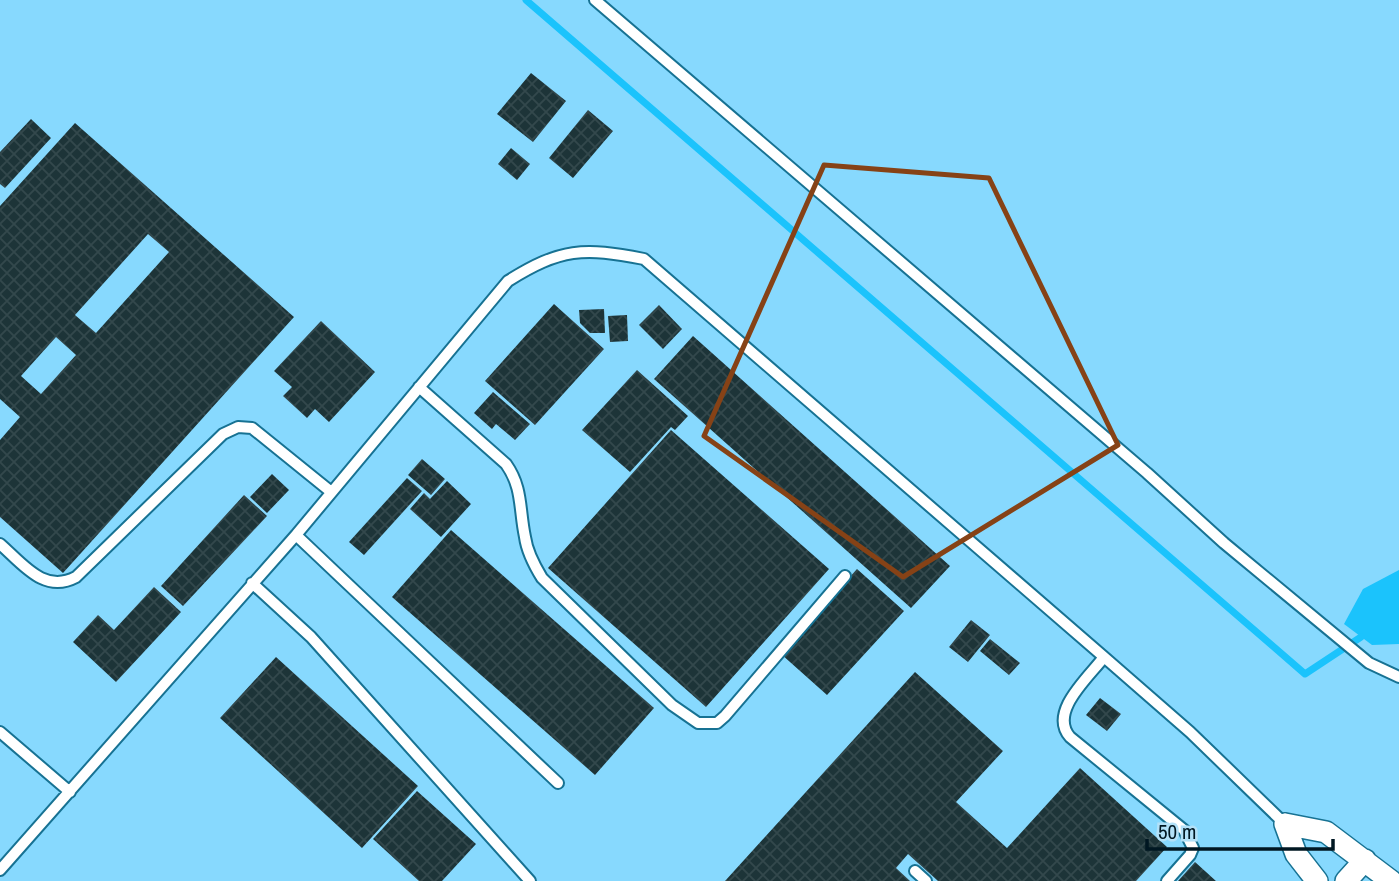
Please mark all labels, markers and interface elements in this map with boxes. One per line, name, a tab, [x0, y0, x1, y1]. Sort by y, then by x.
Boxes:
scale bar	[1147, 808, 1332, 852]
text: 50 m	[1158, 817, 1196, 846]

